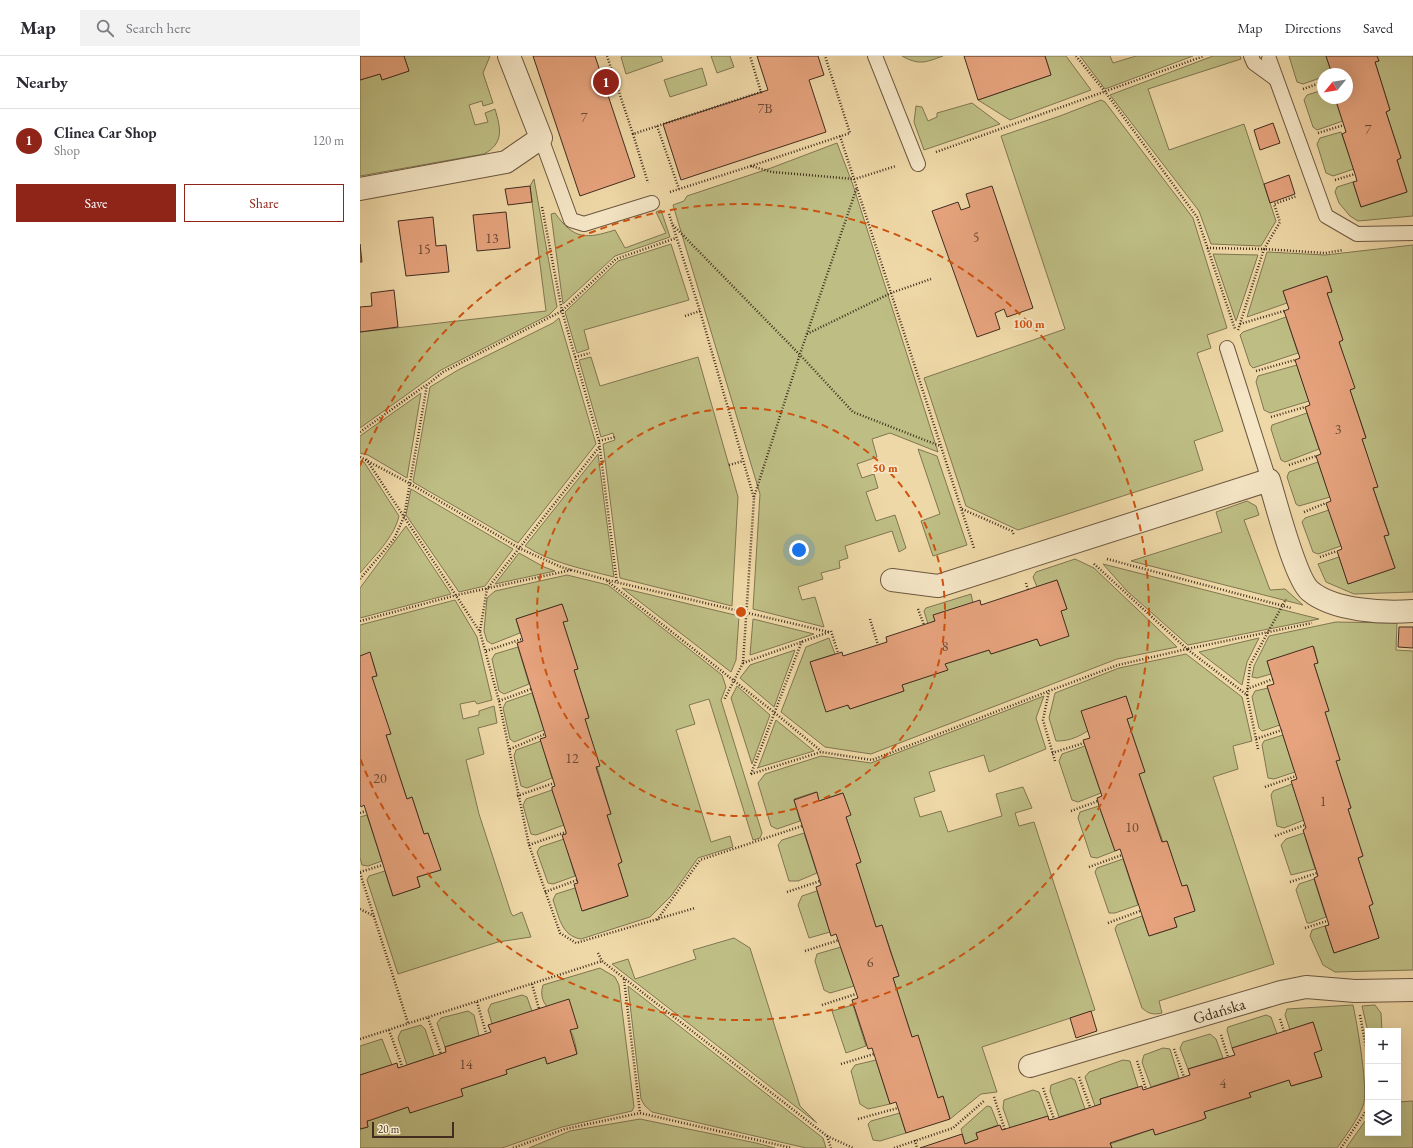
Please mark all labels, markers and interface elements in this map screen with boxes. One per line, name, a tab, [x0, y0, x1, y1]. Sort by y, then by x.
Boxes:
search box	[80, 10, 360, 46]
text: Map	[20, 15, 56, 40]
icon: search	[94, 17, 116, 39]
text: Search here	[126, 18, 191, 37]
text: Map	[1237, 19, 1263, 37]
text: Directions	[1285, 19, 1341, 37]
text: Saved	[1363, 19, 1393, 37]
pin: 1	[593, 67, 619, 97]
north arrow	[1317, 68, 1353, 104]
text: Nearby	[16, 71, 68, 93]
house number: 7B	[758, 99, 772, 117]
house number: 7	[581, 108, 588, 126]
house number: 7	[1365, 120, 1372, 138]
text: Clinea Car Shop	[54, 123, 157, 142]
text: 1	[26, 132, 32, 149]
text: 120 m	[313, 132, 344, 149]
text: Shop	[54, 142, 80, 159]
button: Save	[16, 184, 176, 222]
button: Share	[184, 184, 344, 222]
house number: 5	[973, 228, 979, 246]
house number: 13	[485, 229, 499, 247]
house number: 15	[417, 240, 431, 258]
text: 100 m	[1013, 316, 1045, 332]
house number: 3	[1335, 420, 1342, 438]
text: 50 m	[872, 460, 898, 476]
your location	[789, 540, 809, 560]
centre of rings	[734, 605, 748, 619]
house number: 8	[942, 637, 949, 655]
house number: 12	[565, 749, 579, 767]
house number: 20	[373, 769, 387, 787]
house number: 1	[1320, 792, 1326, 810]
house number: 10	[1125, 818, 1139, 836]
house number: 6	[867, 953, 874, 971]
street label: Gdańska	[1190, 993, 1248, 1029]
map controls	[1365, 1028, 1401, 1136]
button: +	[1365, 1028, 1401, 1064]
house number: 14	[459, 1055, 473, 1073]
button: −	[1365, 1064, 1401, 1100]
house number: 4	[1220, 1074, 1227, 1092]
button: layers	[1365, 1100, 1401, 1136]
scale bar	[372, 1120, 454, 1139]
text: 20 m	[378, 1122, 399, 1136]

